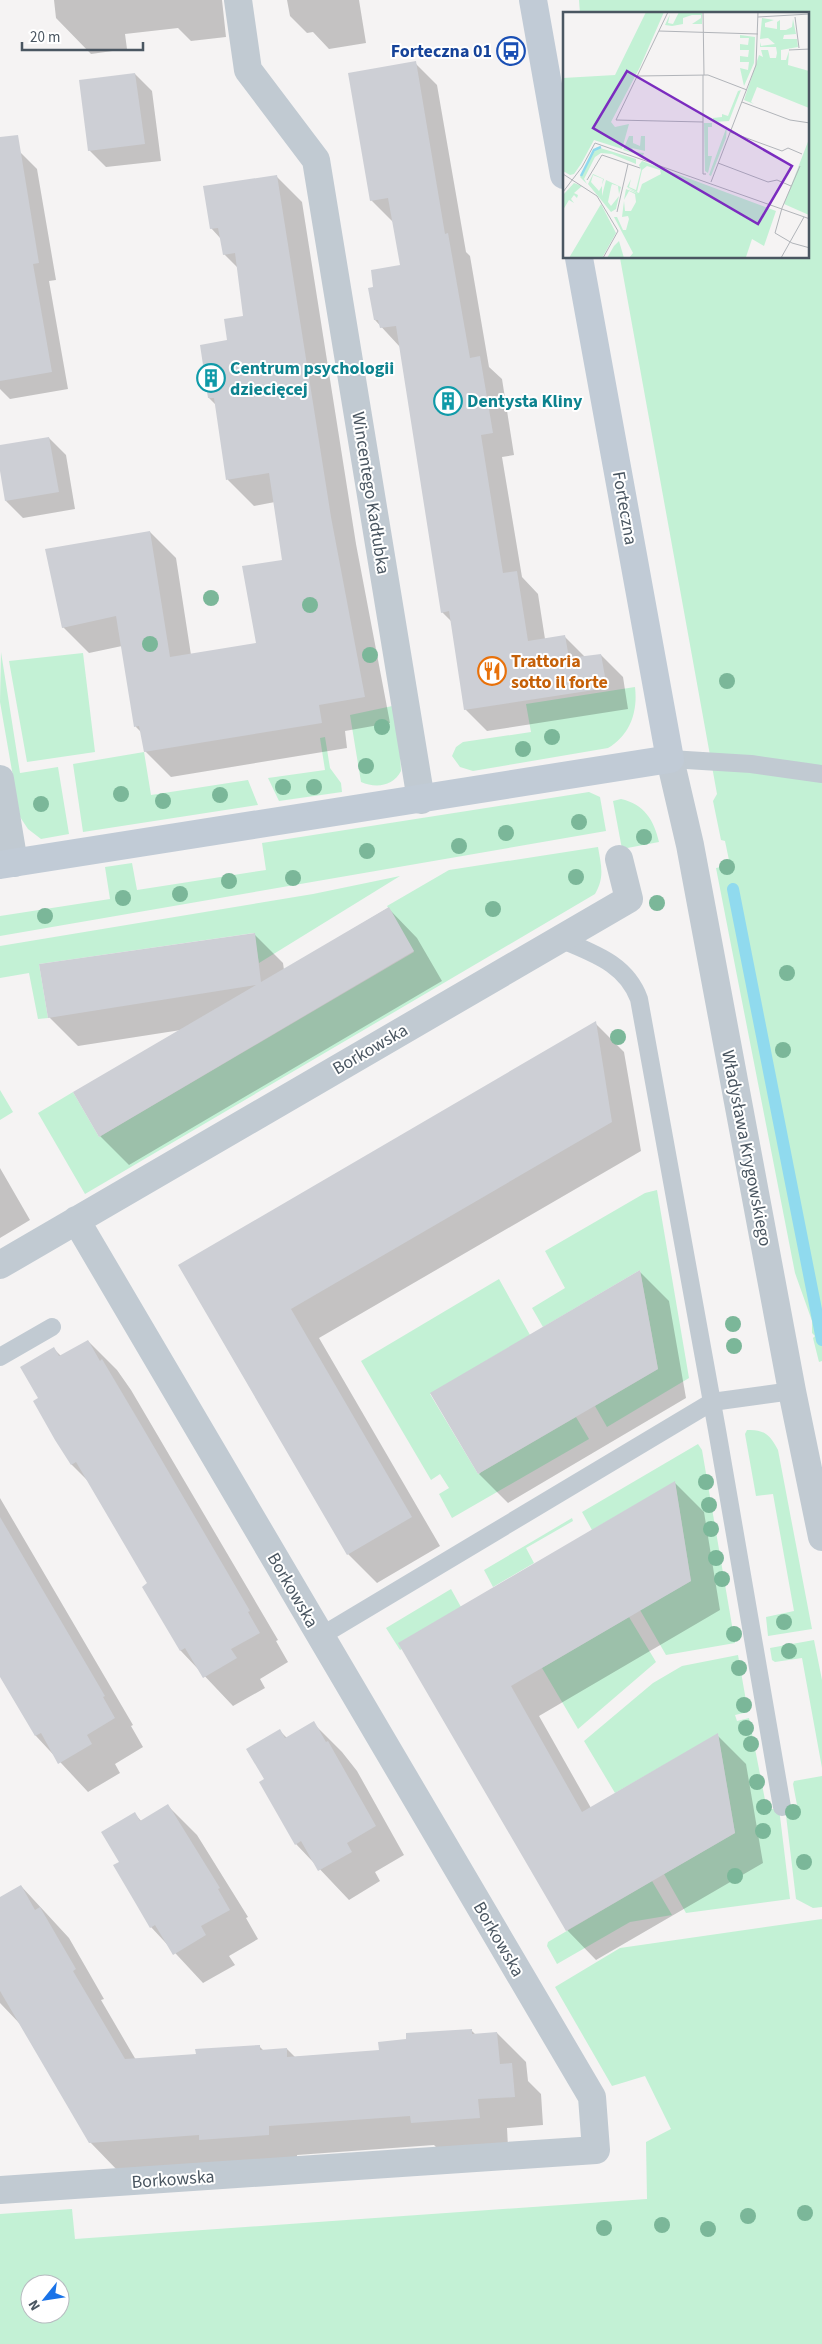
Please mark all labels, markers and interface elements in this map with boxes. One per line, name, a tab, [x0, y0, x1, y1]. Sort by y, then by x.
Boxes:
inset map	[563, 12, 810, 259]
scale bar	[22, 20, 144, 52]
text: 20 m	[30, 27, 60, 48]
bus stop icon: Forteczna 01	[496, 36, 526, 66]
place label: Forteczna 01	[391, 39, 492, 64]
place label: Centrum psychologii dziecięcej	[230, 356, 394, 402]
building icon: Centrum psychologii dziecięcej	[196, 363, 226, 393]
building icon: Dentysta Kliny	[433, 386, 463, 416]
place label: Dentysta Kliny	[467, 389, 583, 414]
street label: Wincentego Kadłubka	[345, 410, 396, 576]
street label: Forteczna	[606, 469, 643, 547]
place label: Trattoria sotto il forte	[511, 649, 608, 695]
restaurant icon: Trattoria sotto il forte	[477, 656, 507, 686]
street label: Borkowska	[328, 1018, 413, 1081]
street label: Władysława Krygowskiego	[715, 1048, 778, 1248]
street label: Borkowska	[261, 1548, 324, 1633]
street label: Borkowska	[467, 1897, 530, 1982]
street label: Borkowska	[131, 2164, 215, 2195]
north arrow	[20, 2274, 70, 2324]
text: N	[24, 2296, 46, 2314]

